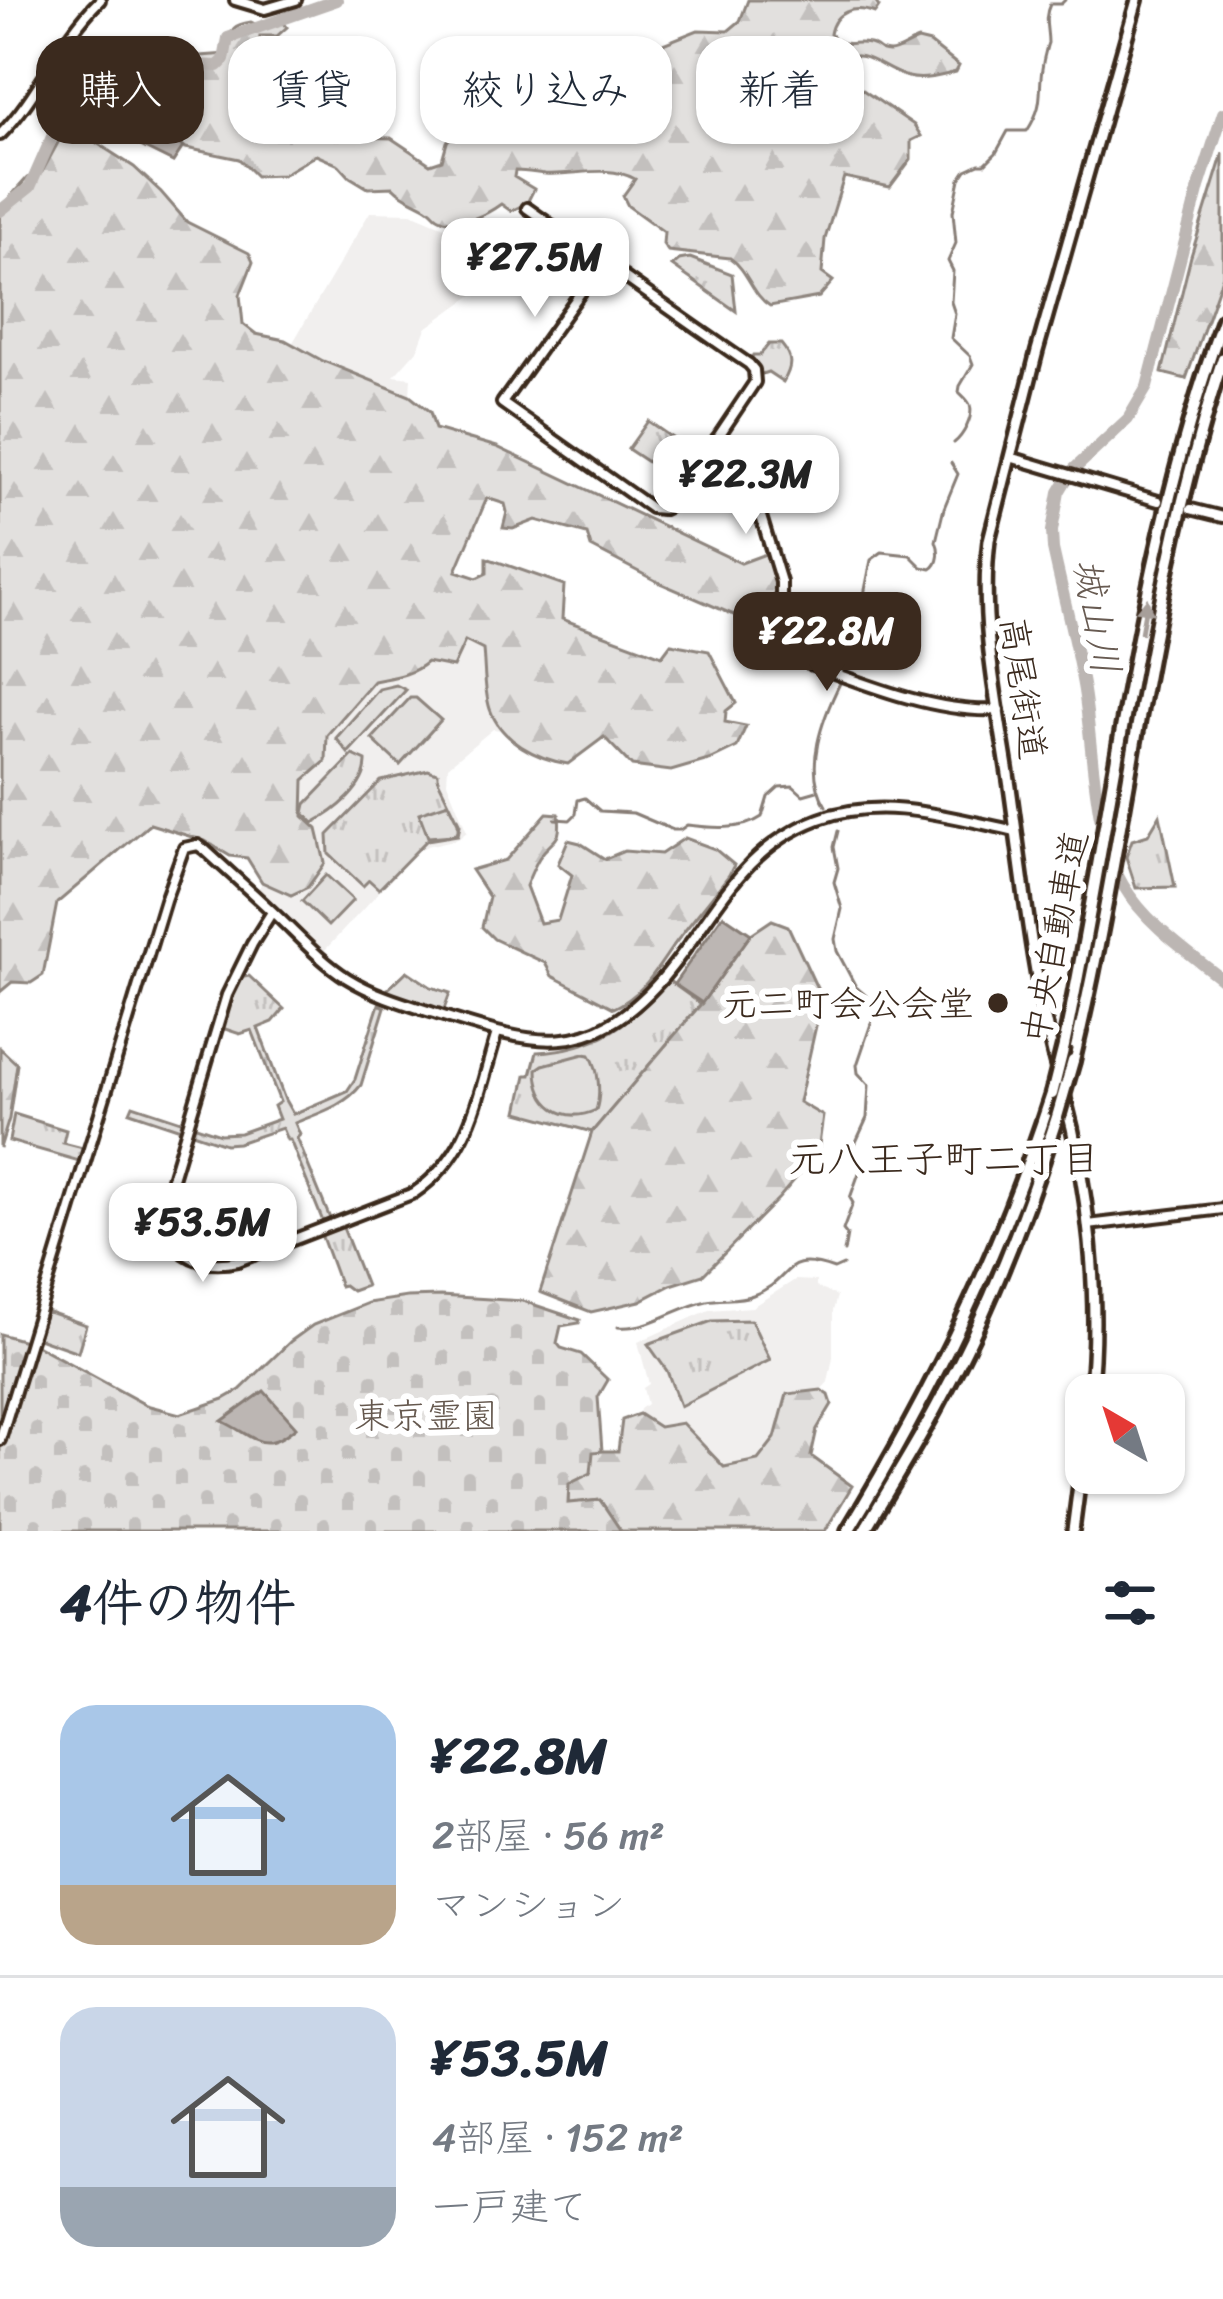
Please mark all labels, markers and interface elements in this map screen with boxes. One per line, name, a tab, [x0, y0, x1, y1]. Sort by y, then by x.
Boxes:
chip: 購入	[36, 36, 204, 144]
chip: 賃貸	[228, 36, 396, 144]
chip: 絞り込み	[420, 36, 672, 144]
chip: 新着	[696, 36, 864, 144]
pin: ¥27.5M	[437, 218, 633, 320]
text: ¥27.5M	[468, 222, 602, 291]
pin: ¥22.3M	[648, 435, 844, 537]
text: ¥22.3M	[680, 439, 812, 508]
water label: 城山川	[1053, 552, 1142, 680]
pin: ¥22.8M	[729, 592, 925, 694]
text: ¥22.8M	[760, 596, 894, 665]
one-way arrow	[1135, 597, 1154, 635]
street label: 高尾街道	[981, 612, 1065, 764]
street label: 中央自動車道	[1003, 825, 1107, 1049]
place label: 元二町会公会堂	[722, 972, 974, 1036]
marker: 元二町会公会堂	[985, 990, 1011, 1016]
district label: 元八王子町二丁目	[788, 1124, 1100, 1193]
pin: ¥53.5M	[105, 1183, 301, 1285]
text: ¥53.5M	[136, 1187, 270, 1256]
north arrow	[1065, 1374, 1185, 1494]
map controls	[1065, 1374, 1185, 1494]
park label: 東京霊園	[354, 1384, 498, 1448]
text: 4件の物件	[60, 1558, 296, 1648]
icon: filters	[1097, 1570, 1163, 1636]
text: ¥22.8M	[432, 1711, 607, 1801]
icon: home	[156, 1753, 300, 1897]
text: 2部屋 · 56 m²	[432, 1801, 665, 1870]
text: マンション	[432, 1870, 625, 1939]
text: ¥53.5M	[432, 2013, 608, 2103]
icon: home	[156, 2055, 300, 2199]
text: 4部屋 · 152 m²	[432, 2103, 684, 2172]
text: 一戸建て	[432, 2172, 588, 2241]

